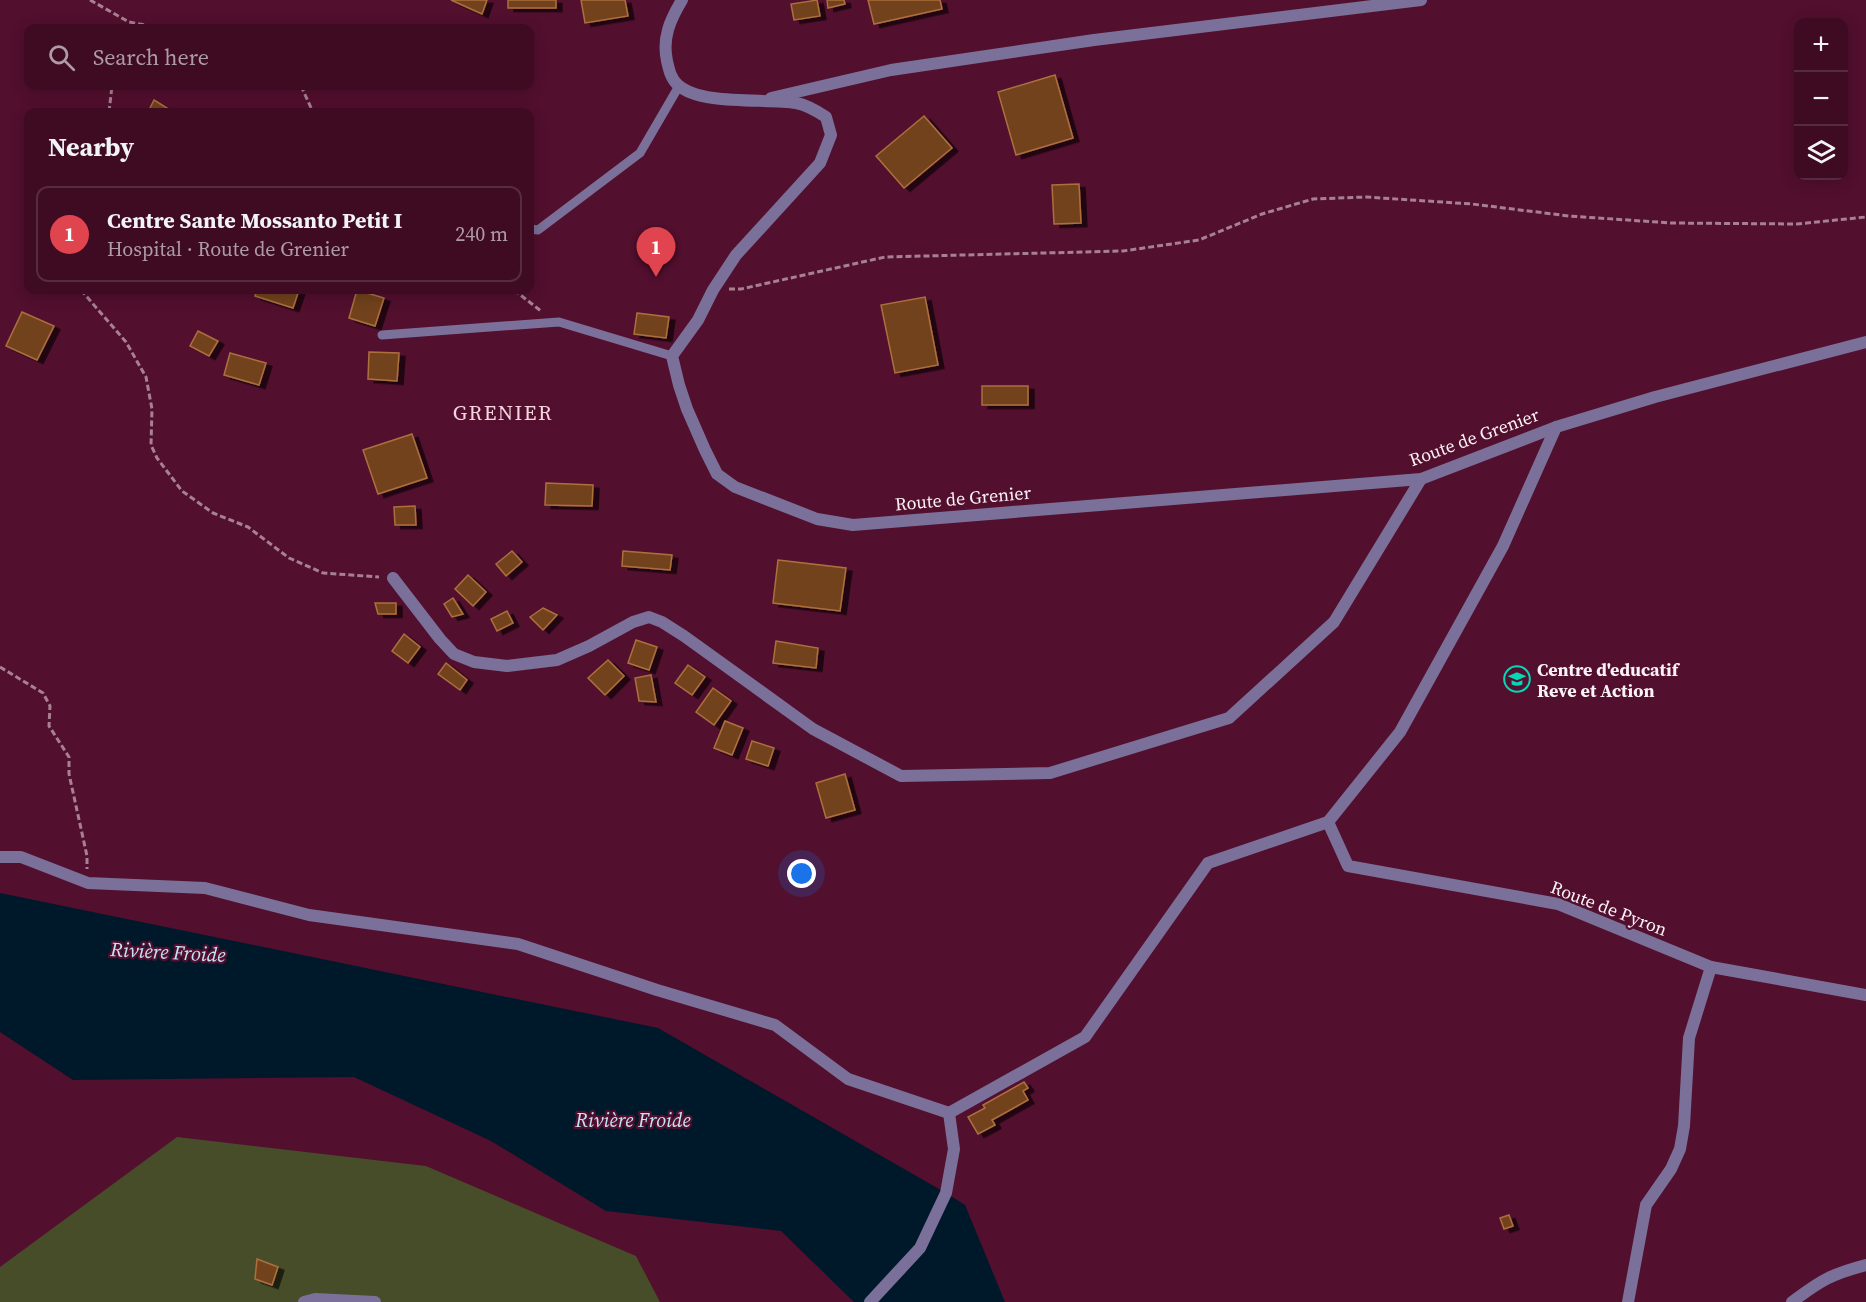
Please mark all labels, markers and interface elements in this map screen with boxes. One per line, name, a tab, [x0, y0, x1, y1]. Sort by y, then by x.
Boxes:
map controls	[1794, 18, 1848, 180]
button: +	[1794, 18, 1848, 72]
search box	[24, 24, 534, 90]
icon: search	[45, 41, 78, 74]
text: Search here	[93, 42, 209, 72]
button: −	[1794, 72, 1848, 126]
button: layers	[1794, 126, 1848, 180]
text: Nearby	[48, 129, 134, 165]
text: Centre Sante Mossanto Petit I	[107, 205, 402, 235]
text: 1	[64, 220, 75, 248]
text: 240 m	[455, 220, 508, 248]
pin: 1	[636, 228, 676, 277]
text: Hospital · Route de Grenier	[107, 235, 349, 263]
district label: GRENIER	[453, 398, 553, 427]
street label: Route de Grenier	[1406, 402, 1543, 472]
street label: Route de Grenier	[894, 480, 1032, 516]
place label: Centre d'educatif Reve et Action	[1537, 657, 1681, 703]
school or university icon: Centre d'educatif Reve et Action	[1502, 664, 1532, 694]
your location	[787, 859, 816, 888]
street label: Route de Pyron	[1547, 874, 1671, 942]
water label: Rivière Froide	[109, 935, 226, 969]
water label: Rivière Froide	[574, 1106, 691, 1134]

